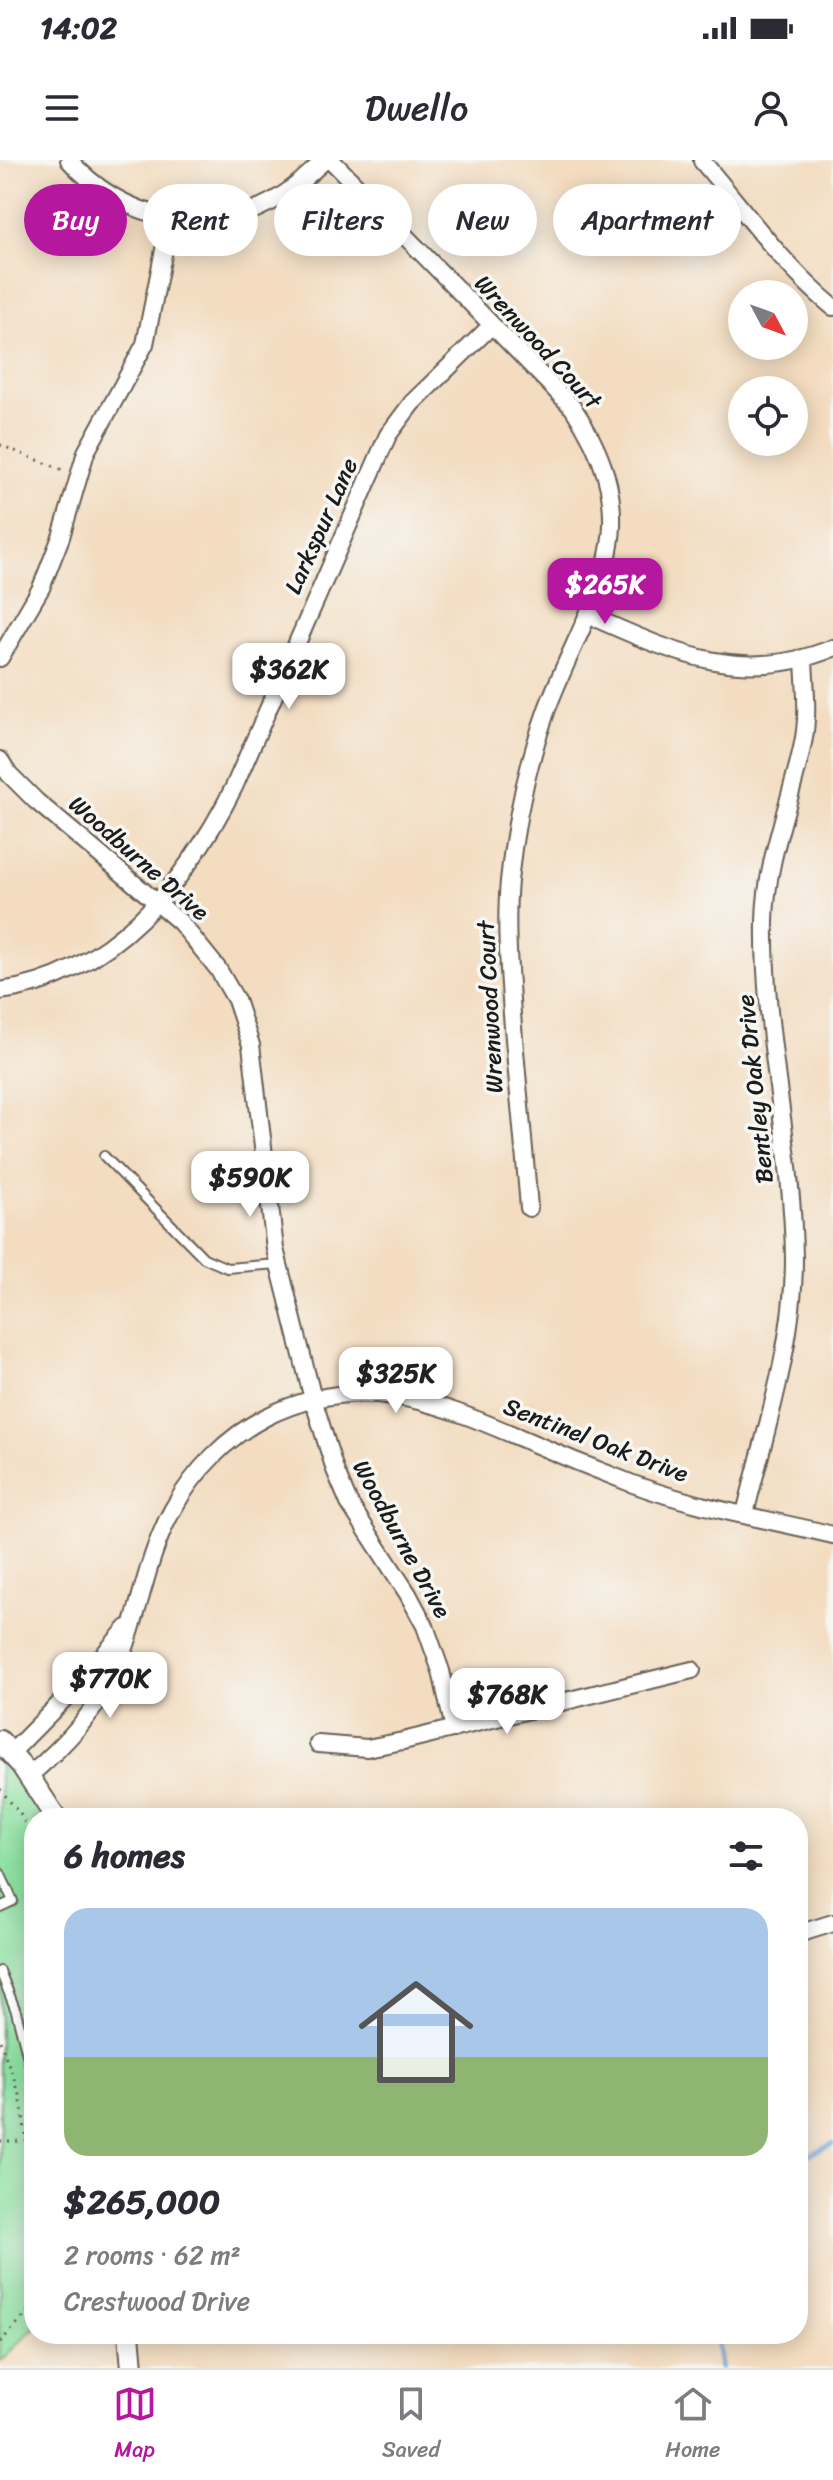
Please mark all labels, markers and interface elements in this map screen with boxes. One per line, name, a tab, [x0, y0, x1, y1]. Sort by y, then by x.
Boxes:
text: 14:02	[40, 1, 117, 55]
text: Dwello	[365, 76, 468, 140]
icon: menu	[40, 86, 84, 130]
icon: person	[749, 86, 793, 130]
chip: Buy	[24, 184, 127, 256]
chip: Rent	[143, 184, 258, 256]
chip: Filters	[274, 184, 412, 256]
chip: New	[428, 184, 537, 256]
chip: Apartment	[553, 184, 741, 256]
street label: Wrenwood Court	[464, 265, 613, 420]
north arrow	[728, 280, 808, 360]
map controls	[728, 280, 808, 456]
button: locate	[728, 376, 808, 456]
street label: Larkspur Lane	[272, 451, 370, 601]
pin: $265K	[549, 558, 661, 626]
text: $265K	[566, 561, 644, 607]
pin: $362K	[233, 643, 345, 711]
text: $362K	[250, 646, 328, 692]
street label: Woodburne Drive	[59, 784, 220, 932]
street label: Wrenwood Court	[464, 918, 515, 1094]
street label: Bentley Oak Drive	[724, 992, 786, 1186]
pin: $590K	[194, 1151, 306, 1219]
text: $590K	[209, 1154, 291, 1200]
pin: $325K	[340, 1347, 452, 1415]
text: $325K	[357, 1350, 435, 1396]
street label: Sentinel Oak Drive	[497, 1385, 695, 1495]
street label: Woodburne Drive	[341, 1452, 463, 1627]
pin: $770K	[54, 1652, 166, 1720]
text: $770K	[70, 1655, 150, 1701]
pin: $768K	[451, 1668, 563, 1736]
text: $768K	[468, 1671, 546, 1717]
text: 6 homes	[64, 1826, 185, 1886]
icon: filters	[724, 1834, 768, 1878]
icon: home	[344, 1960, 488, 2104]
text: $265,000	[64, 2172, 220, 2232]
text: 2 rooms · 62 m²	[64, 2232, 241, 2278]
text: Crestwood Drive	[64, 2278, 250, 2324]
tab: Map	[113, 2382, 157, 2469]
tab: Saved	[382, 2382, 440, 2469]
tab: Home	[665, 2382, 720, 2469]

